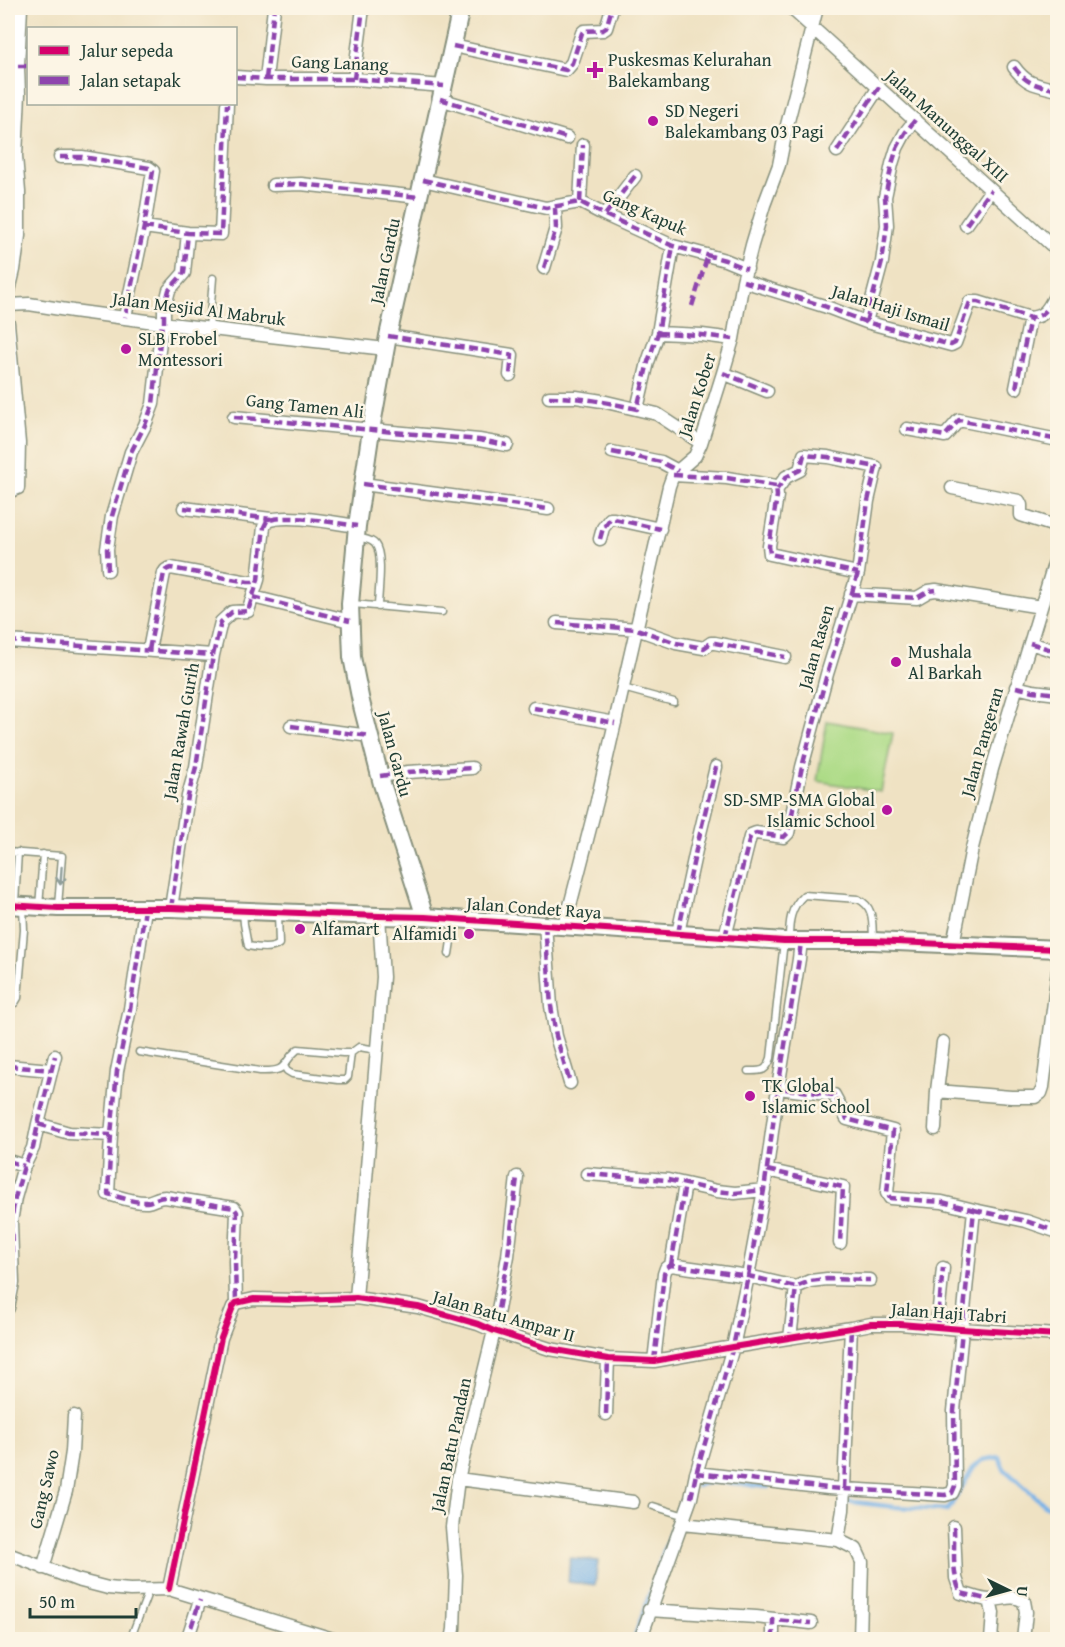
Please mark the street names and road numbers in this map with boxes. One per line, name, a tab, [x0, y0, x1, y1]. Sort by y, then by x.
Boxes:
street label: Gang Lanang	[291, 47, 389, 78]
street label: Jalan Manunggal XIII	[878, 61, 1015, 189]
street label: Gang Kapuk	[599, 181, 693, 243]
street label: Jalan Gardu	[362, 215, 407, 308]
street label: Jalan Haji Ismail	[827, 276, 953, 338]
street label: Jalan Mesjid Al Mabruk	[109, 284, 288, 333]
street label: Jalan Kober	[670, 349, 723, 442]
street label: Gang Tamen Ali	[245, 386, 365, 425]
street label: Jalan Rasen	[790, 602, 840, 694]
street label: Jalan Rawah Gurih	[155, 660, 206, 803]
street label: Jalan Pangeran	[952, 684, 1010, 802]
street label: Jalan Gardu	[371, 706, 420, 800]
street label: Jalan Condet Raya	[464, 889, 603, 926]
street label: Jalan Batu Ampar II	[428, 1282, 578, 1349]
street label: Jalan Haji Tabri	[888, 1295, 1008, 1330]
street label: Jalan Batu Pandan	[423, 1375, 478, 1517]
street label: Gang Sawo	[21, 1446, 66, 1531]

